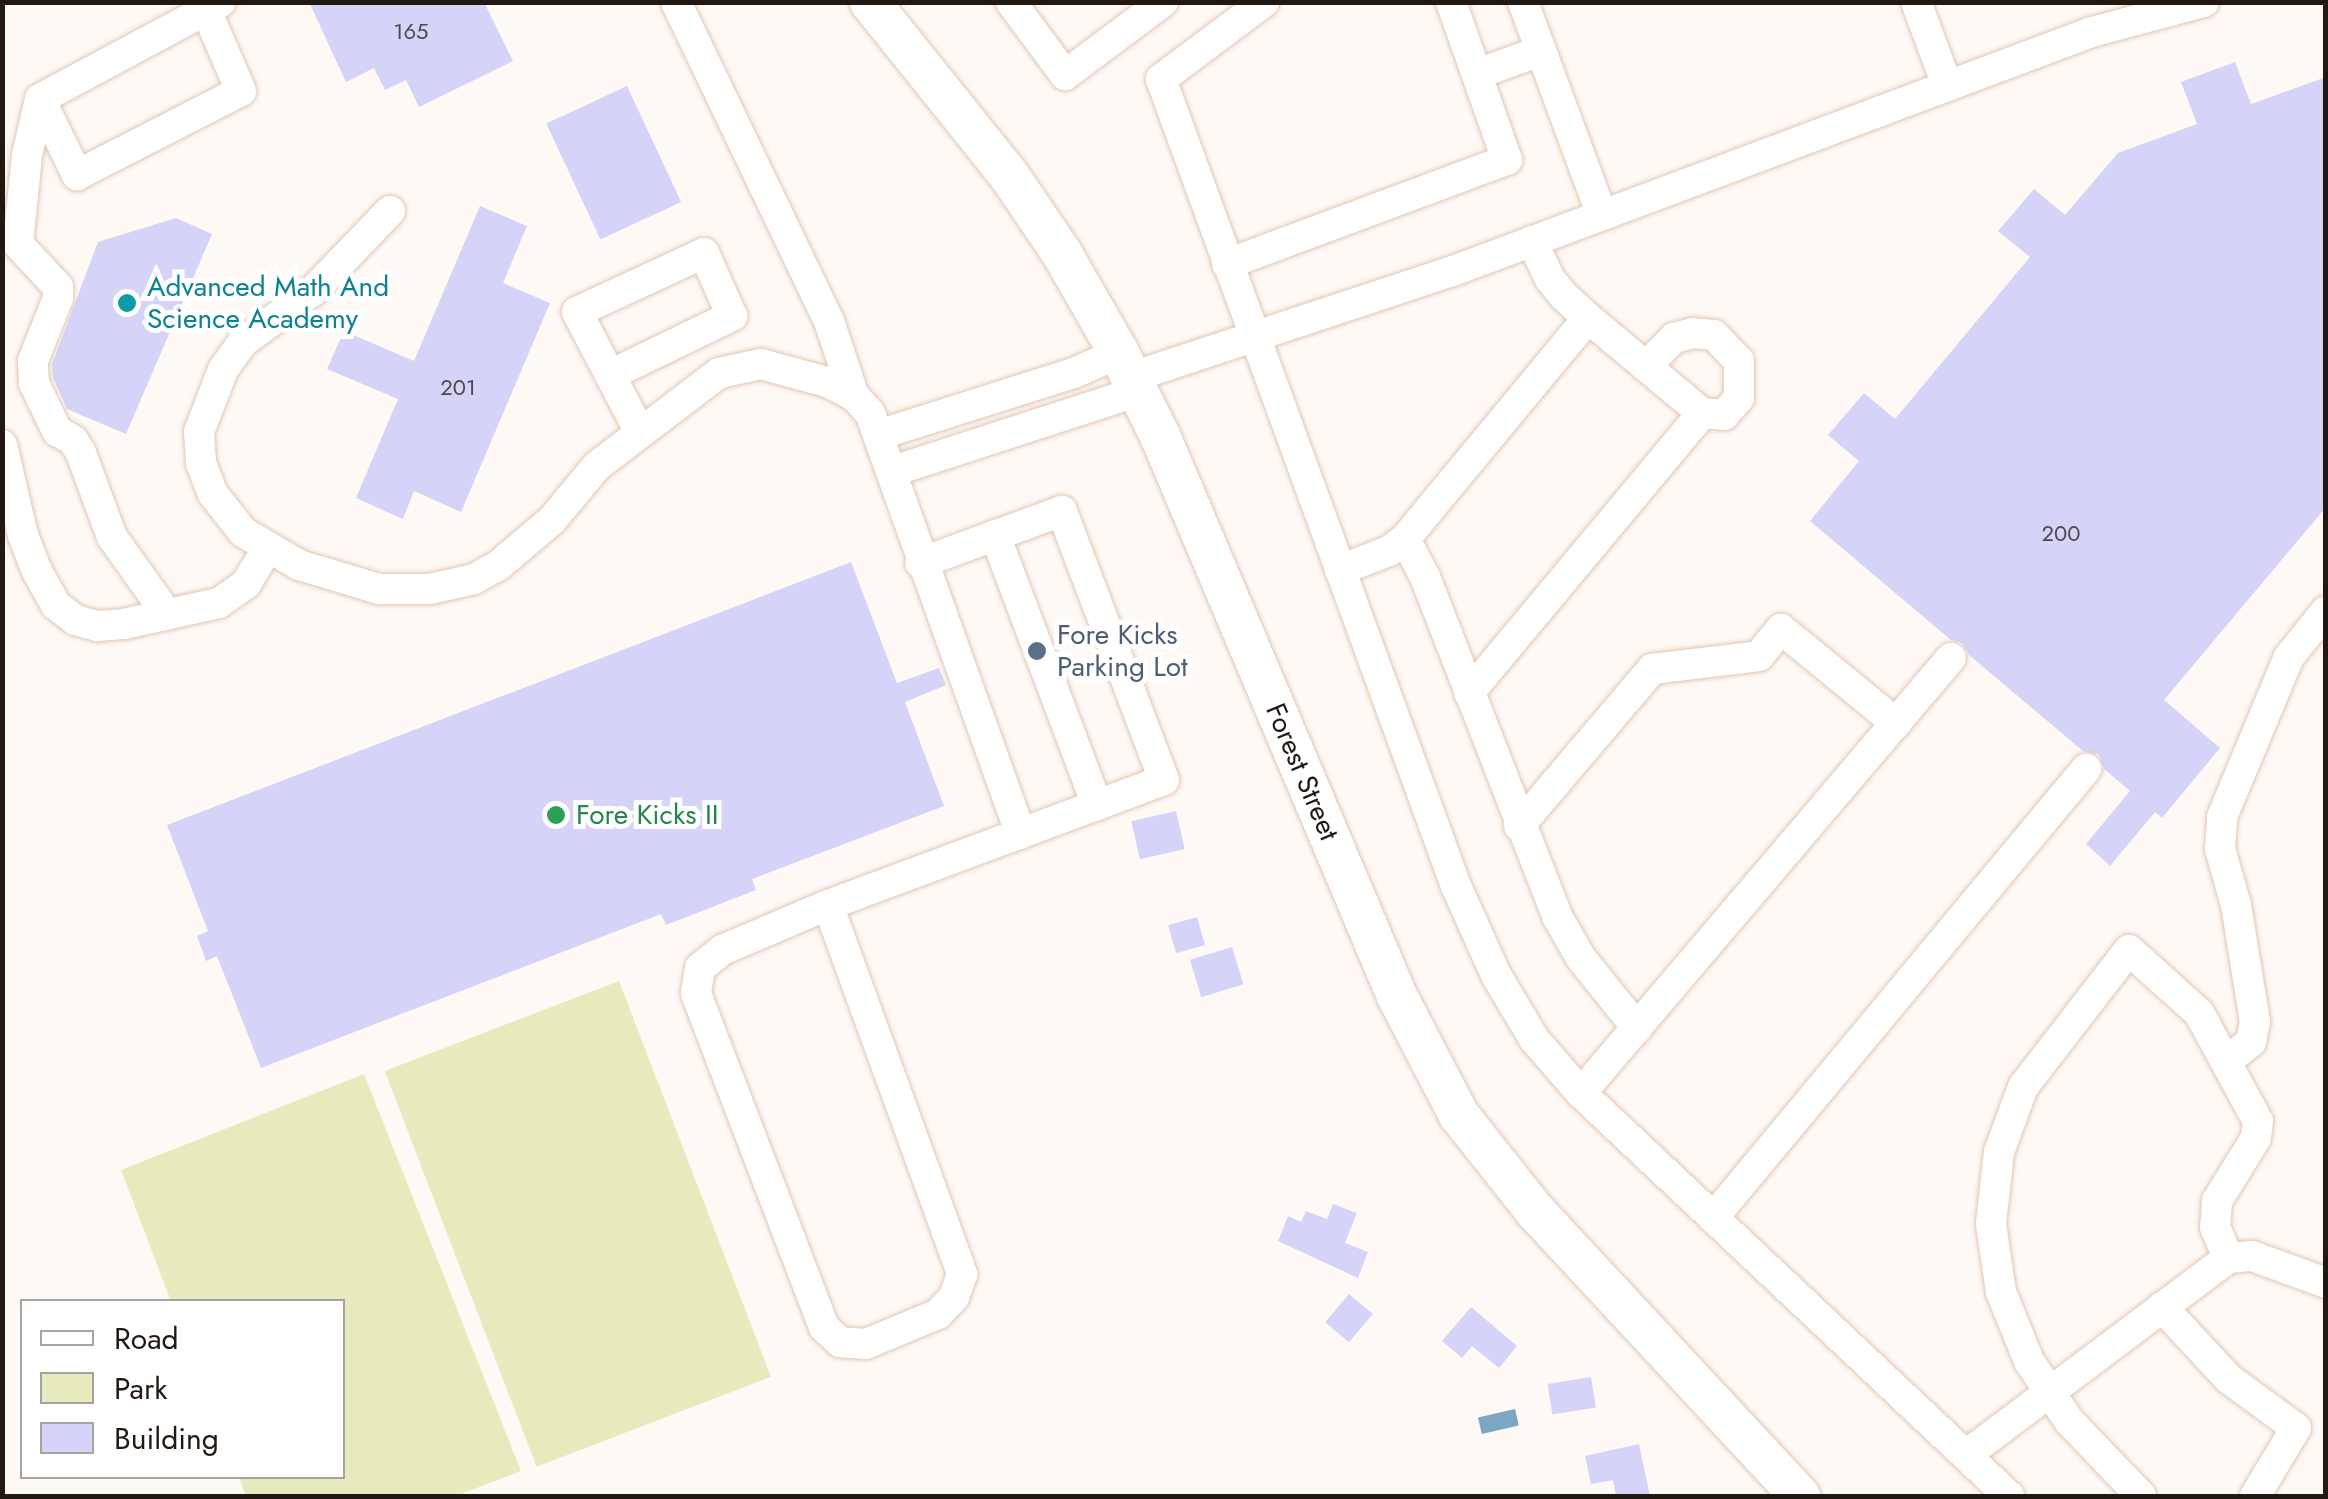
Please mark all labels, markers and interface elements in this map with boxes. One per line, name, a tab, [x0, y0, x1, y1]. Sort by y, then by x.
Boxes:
house number: 165	[394, 19, 428, 45]
place label: Advanced Math And Science Academy	[147, 270, 389, 336]
marker: Advanced Math And Science Academy	[116, 292, 138, 314]
house number: 201	[440, 375, 476, 401]
house number: 200	[2042, 521, 2080, 547]
place label: Fore Kicks Parking Lot	[1057, 618, 1188, 684]
marker: Fore Kicks Parking Lot	[1026, 640, 1048, 662]
street label: Forest Street	[1258, 699, 1346, 845]
place label: Fore Kicks II	[576, 798, 719, 832]
marker: Fore Kicks II	[545, 804, 567, 826]
legend	[20, 1299, 345, 1479]
text: Road	[114, 1317, 179, 1360]
text: Park	[114, 1367, 167, 1410]
text: Building	[114, 1417, 219, 1460]

